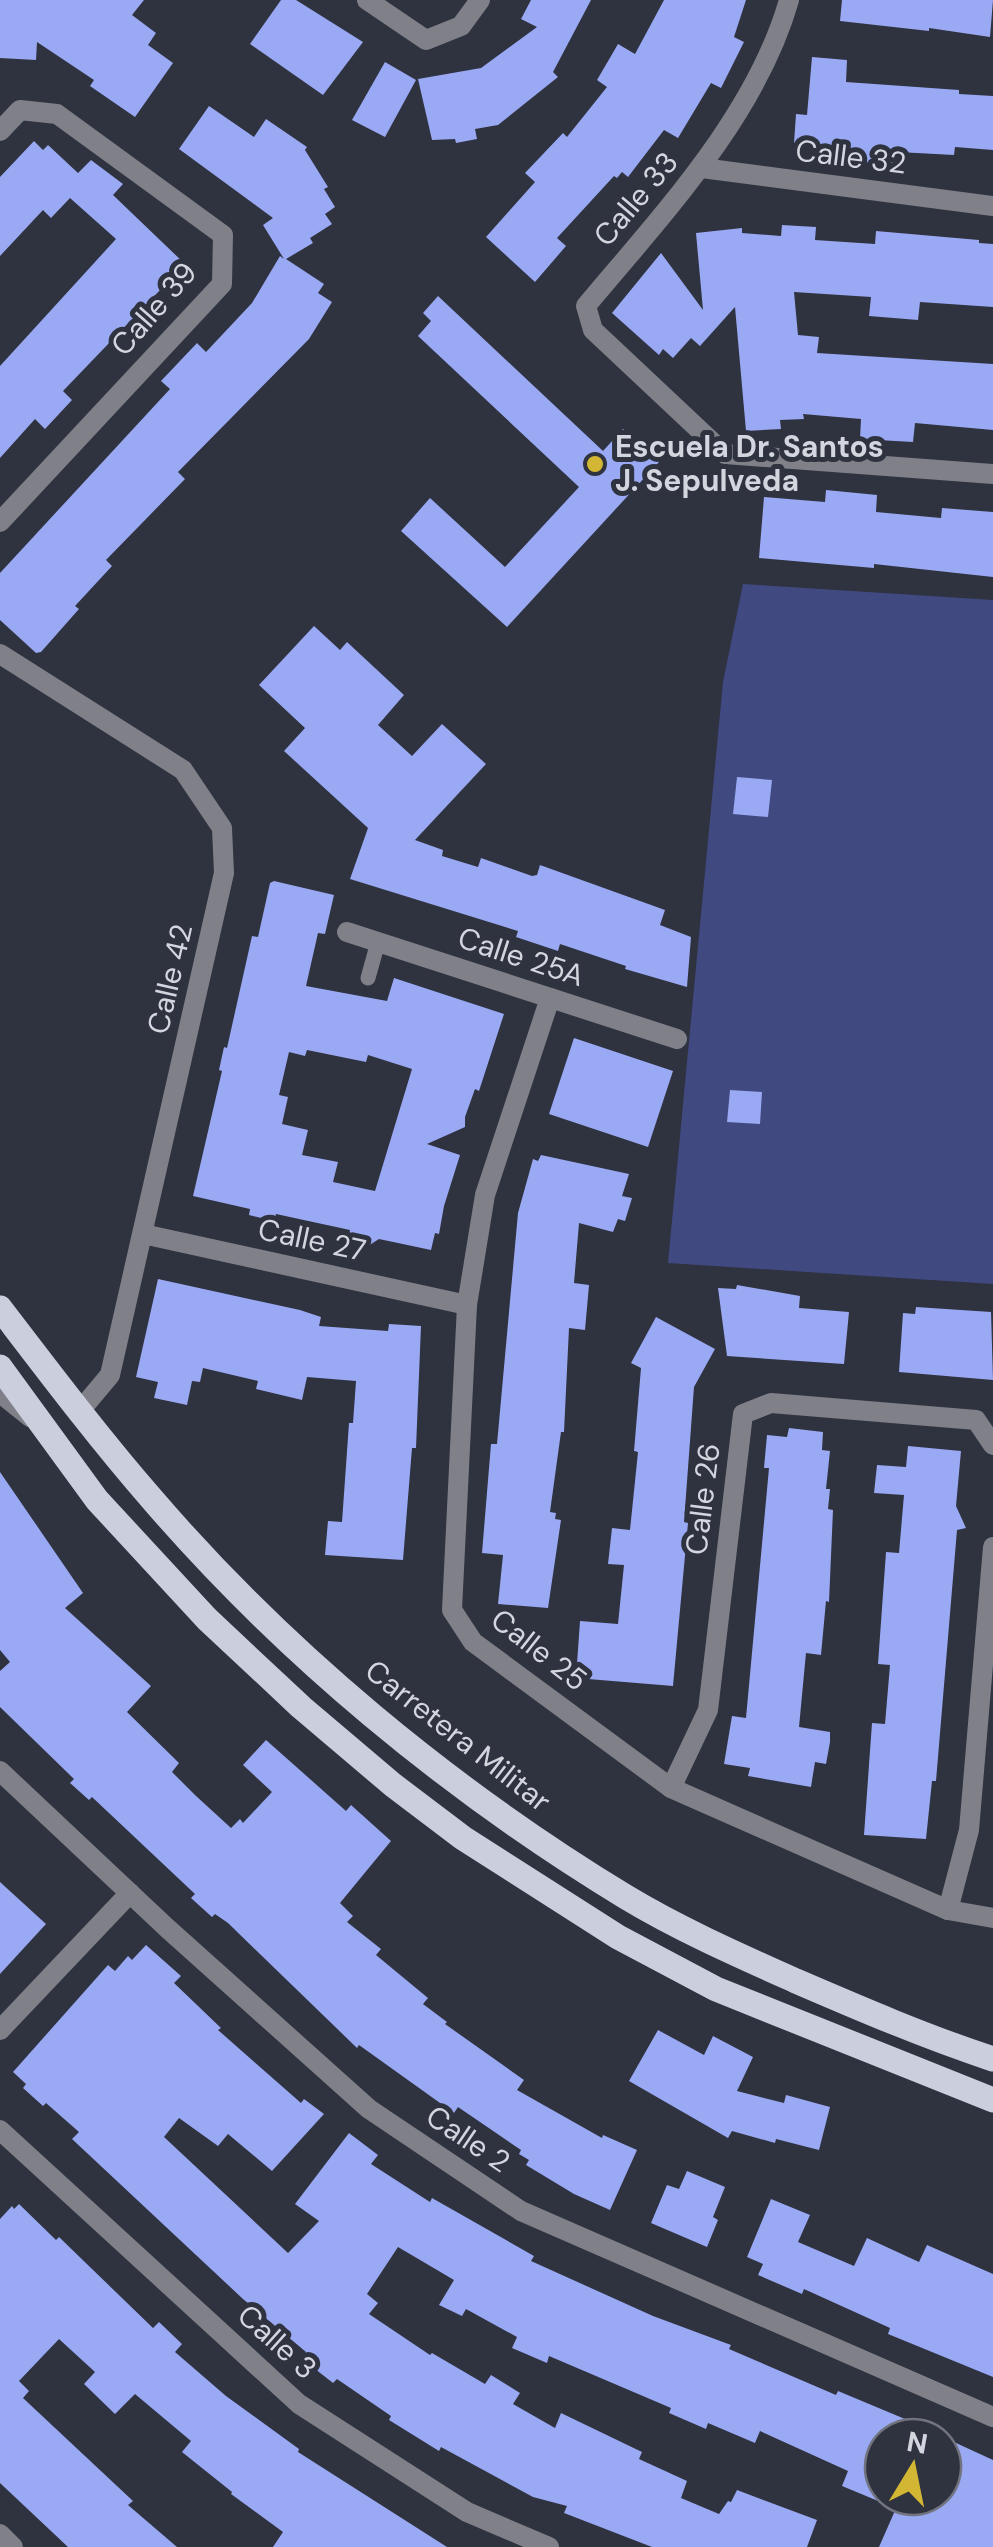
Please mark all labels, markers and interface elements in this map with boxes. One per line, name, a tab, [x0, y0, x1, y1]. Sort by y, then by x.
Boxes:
street label: Calle 32	[793, 130, 909, 183]
street label: Calle 33	[585, 143, 686, 254]
street label: Calle 39	[102, 254, 205, 364]
place label: Escuela Dr. Santos J. Sepulveda	[615, 427, 884, 500]
marker: Escuela Dr. Santos J. Sepulveda	[584, 453, 606, 475]
street label: Calle 25A	[453, 918, 589, 995]
street label: Calle 42	[138, 920, 201, 1038]
street label: Calle 27	[255, 1209, 369, 1270]
street label: Calle 26	[676, 1441, 729, 1557]
street label: Calle 25	[483, 1600, 595, 1699]
street label: Carretera Militar	[358, 1651, 559, 1820]
street label: Calle 2	[419, 2096, 518, 2181]
street label: Calle 3	[229, 2296, 325, 2388]
north arrow	[863, 2417, 963, 2517]
text: N	[904, 2423, 931, 2463]

